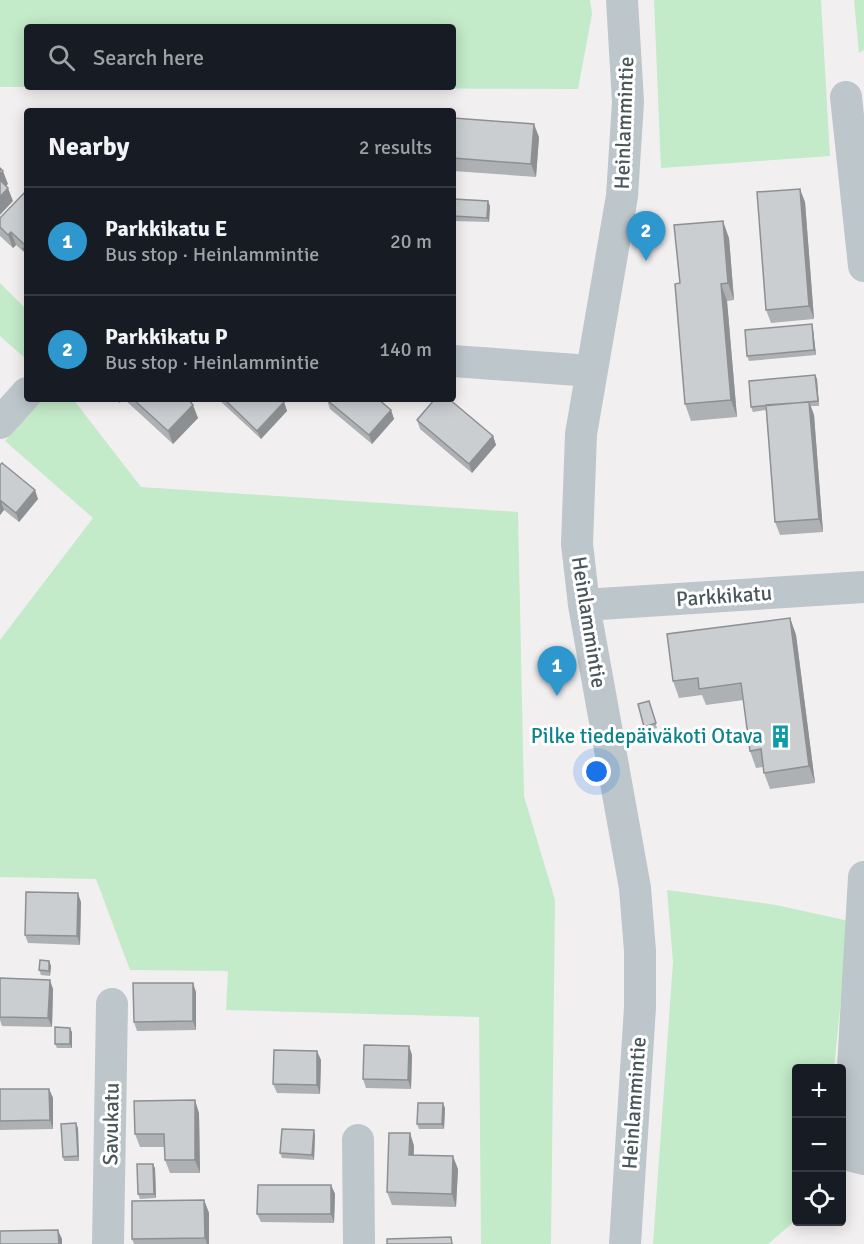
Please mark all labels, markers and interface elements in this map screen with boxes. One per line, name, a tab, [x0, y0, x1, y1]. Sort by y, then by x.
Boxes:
search box	[24, 24, 456, 90]
icon: search	[45, 41, 78, 74]
text: Search here	[93, 44, 204, 71]
street label: Heinlammintie	[609, 56, 639, 190]
text: Nearby	[48, 131, 129, 163]
text: 2 results	[359, 135, 432, 160]
pin: 2	[626, 212, 666, 261]
text: Parkkikatu E	[105, 215, 227, 242]
text: 1	[62, 229, 73, 254]
text: 20 m	[390, 229, 432, 254]
text: Bus stop · Heinlammintie	[105, 242, 319, 267]
text: Parkkikatu P	[105, 323, 228, 350]
text: 2	[62, 337, 73, 362]
text: 140 m	[379, 337, 432, 362]
text: Bus stop · Heinlammintie	[105, 350, 319, 375]
street label: Heinlammintie	[566, 554, 612, 690]
street label: Parkkikatu	[675, 580, 773, 612]
pin: 1	[538, 646, 576, 696]
place label: Pilke tiedepäiväkoti Otava	[531, 723, 763, 749]
building icon: Pilke tiedepäiväkoti Otava	[768, 723, 794, 749]
your location	[582, 757, 611, 786]
street label: Heinlammintie	[616, 1036, 652, 1170]
map controls	[792, 1064, 846, 1226]
button: +	[792, 1064, 846, 1118]
street label: Savukatu	[97, 1082, 125, 1166]
button: −	[792, 1118, 846, 1172]
button: locate	[792, 1172, 846, 1226]

